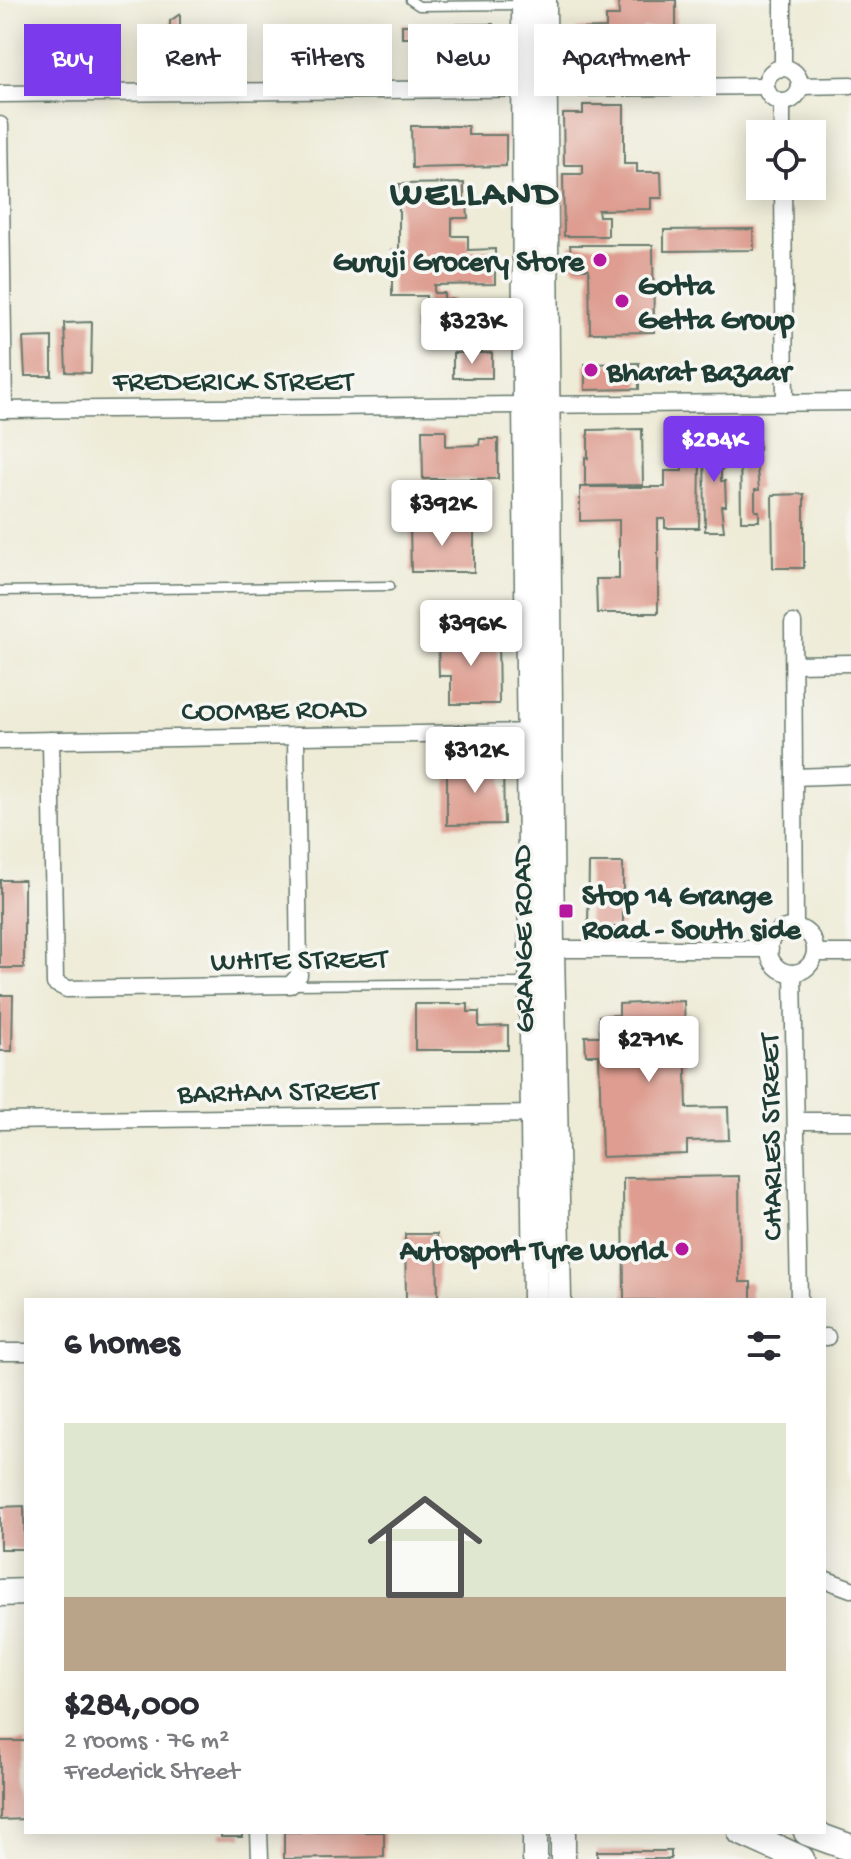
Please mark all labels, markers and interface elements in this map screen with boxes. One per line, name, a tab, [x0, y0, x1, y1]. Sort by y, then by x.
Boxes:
chip: Buy	[24, 24, 121, 96]
chip: Rent	[137, 24, 247, 96]
chip: Filters	[263, 24, 392, 96]
chip: New	[408, 24, 518, 96]
chip: Apartment	[534, 24, 716, 96]
map controls	[746, 120, 826, 200]
button: locate	[746, 120, 826, 200]
district label: WELLAND	[390, 174, 560, 218]
place label: Guruji Grocery Store	[333, 247, 586, 282]
marker: Guruji Grocery Store	[591, 251, 609, 269]
place label: Gotta Getta Group	[638, 271, 795, 340]
marker: Gotta Getta Group	[613, 292, 631, 310]
pin: $323K	[416, 298, 528, 366]
text: $323K	[439, 308, 505, 339]
place label: Bharat Bazaar	[606, 357, 794, 392]
marker: Bharat Bazaar	[582, 361, 600, 379]
street label: FREDERICK STREET	[112, 367, 355, 402]
pin: $284K	[658, 416, 770, 484]
text: $284K	[681, 426, 747, 457]
pin: $392K	[386, 480, 498, 548]
text: $392K	[409, 490, 475, 521]
pin: $396K	[415, 600, 527, 668]
text: $396K	[438, 610, 504, 641]
street label: COOMBE ROAD	[181, 693, 367, 732]
pin: $312K	[419, 727, 531, 795]
text: $312K	[444, 737, 506, 768]
street label: GRANGE ROAD	[506, 844, 545, 1033]
place label: Stop 14 Grange Road - South side	[581, 881, 802, 950]
marker: Stop 14 Grange Road - South side	[557, 902, 575, 920]
street label: WHITE STREET	[210, 943, 389, 982]
pin: $271K	[593, 1016, 705, 1084]
text: $271K	[618, 1026, 680, 1057]
street label: CHARLES STREET	[754, 1031, 793, 1241]
street label: BARHAM STREET	[176, 1075, 381, 1114]
place label: Autosport Tyre World	[399, 1236, 669, 1271]
marker: Autosport Tyre World	[673, 1240, 691, 1258]
icon: filters	[742, 1324, 786, 1368]
text: 6 homes	[64, 1326, 179, 1366]
icon: home	[353, 1475, 497, 1619]
text: $284,000	[64, 1687, 199, 1727]
text: 2 rooms · 76 m²	[64, 1727, 229, 1758]
text: Frederick Street	[64, 1758, 239, 1789]

